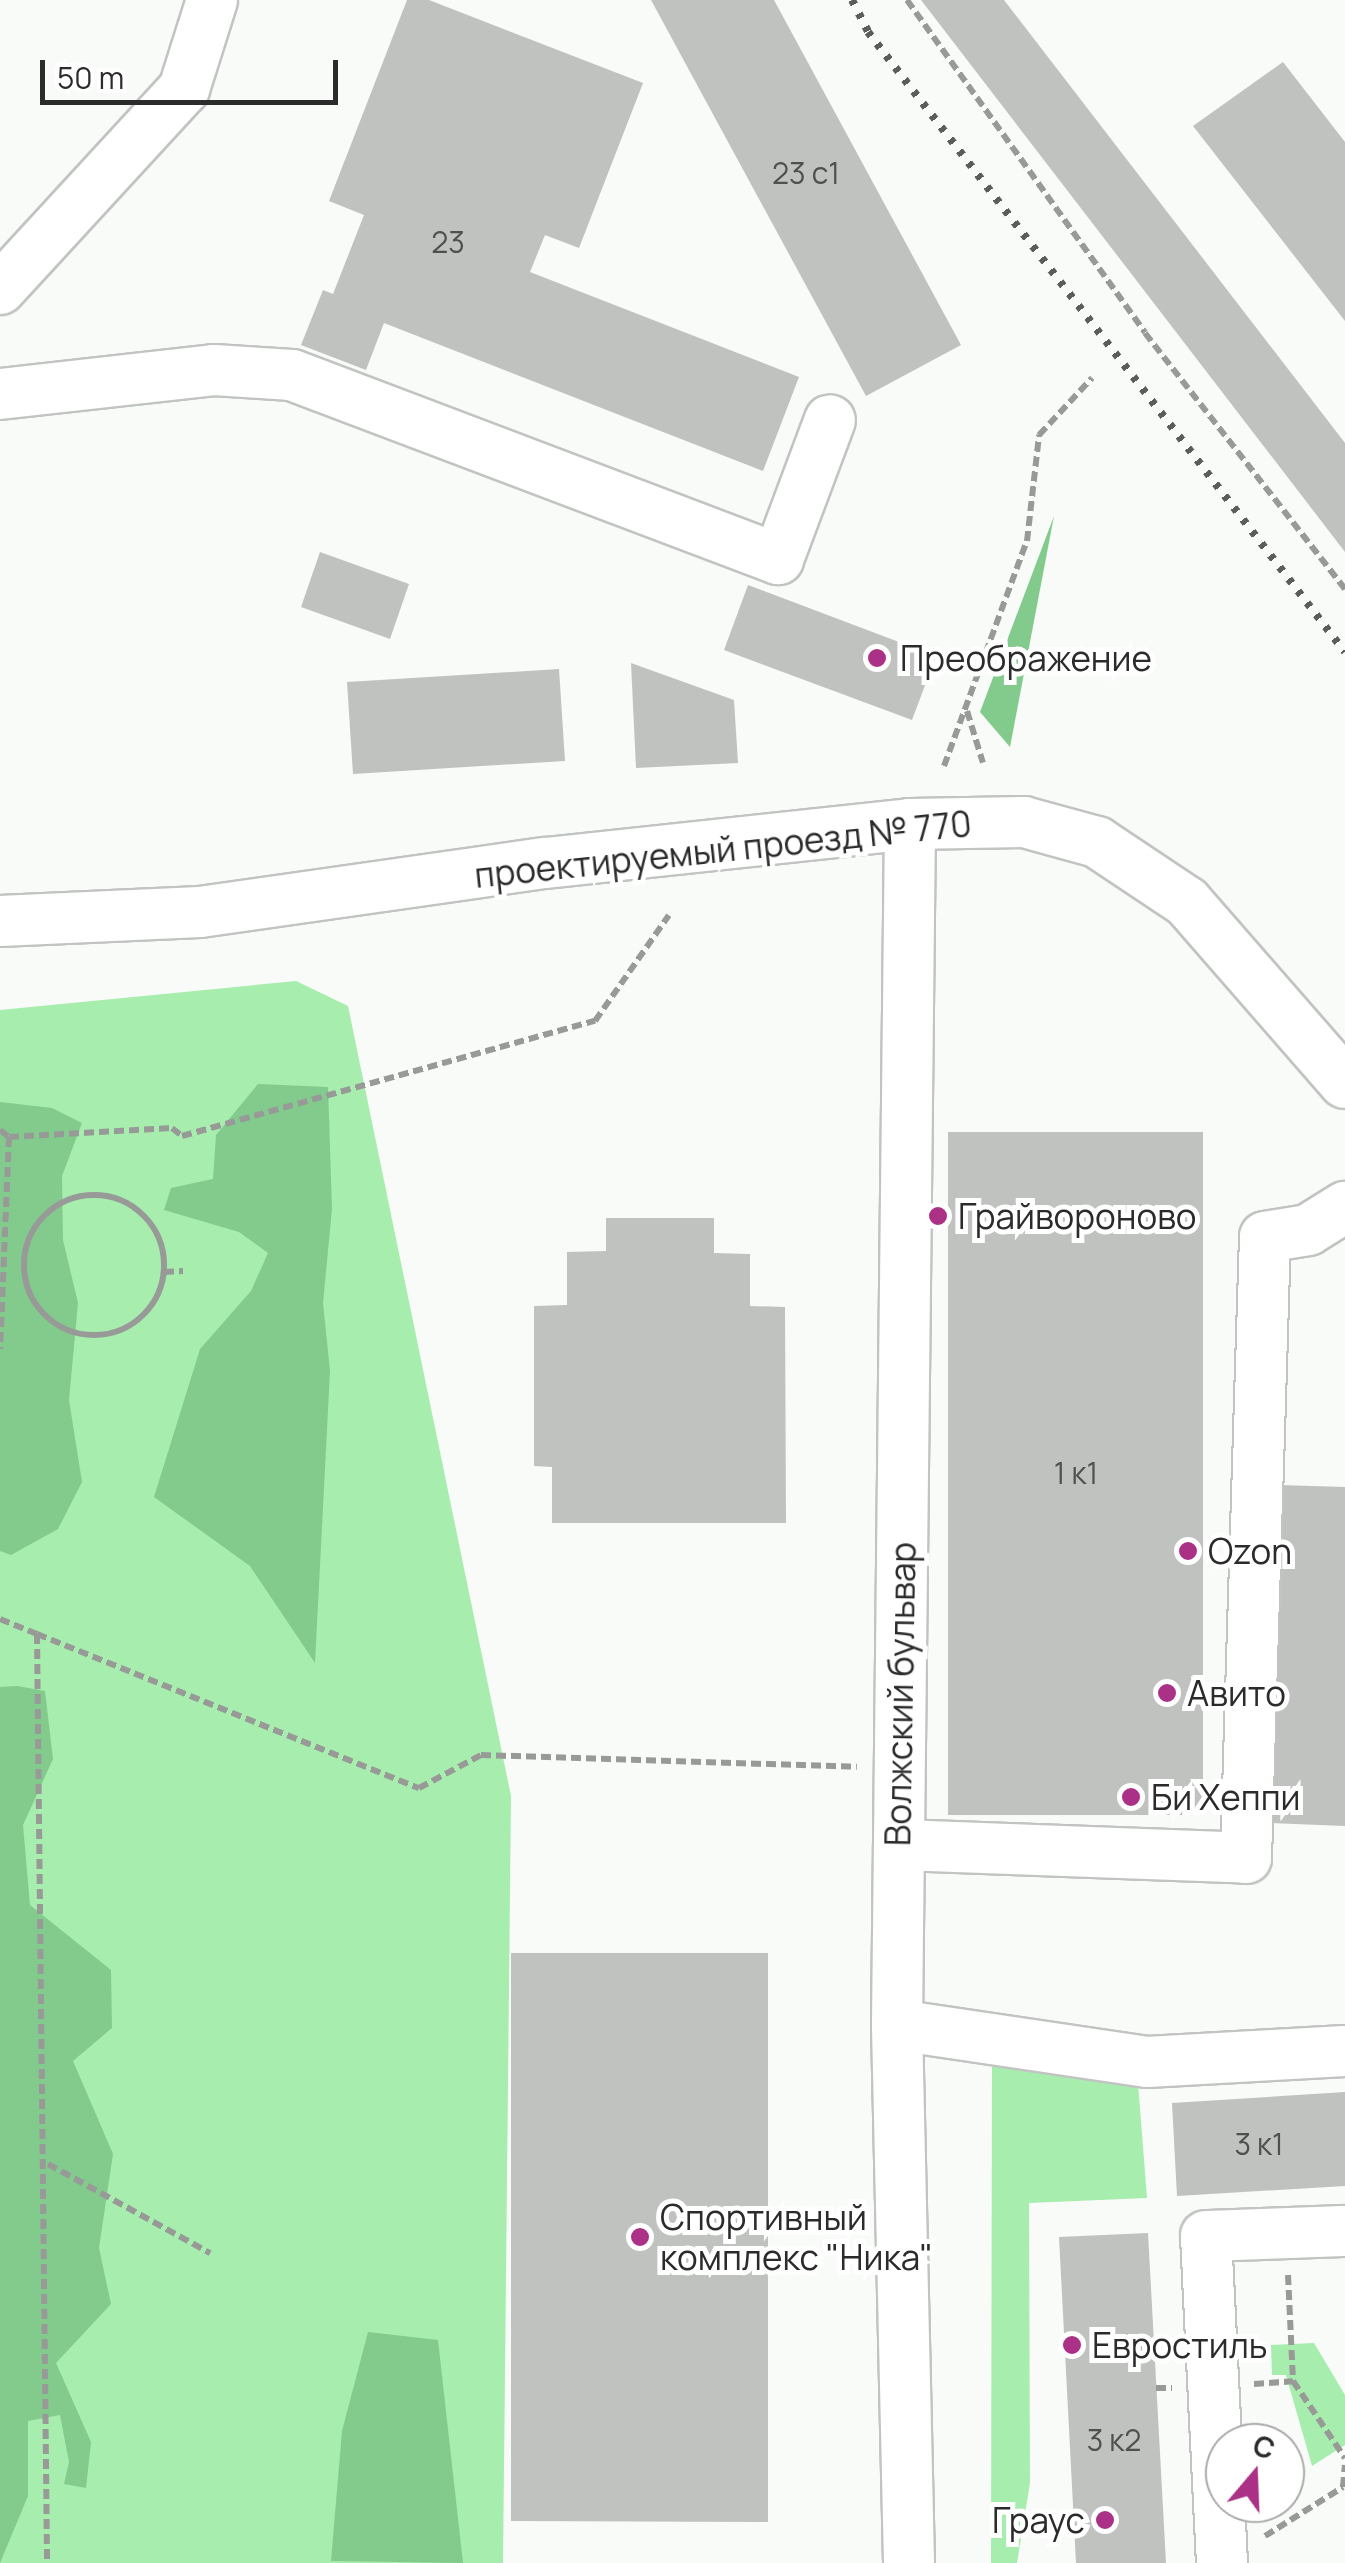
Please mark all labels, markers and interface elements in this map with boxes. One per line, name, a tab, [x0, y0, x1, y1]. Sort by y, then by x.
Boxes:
scale bar	[45, 40, 342, 102]
text: 50 m	[57, 57, 124, 98]
house number: 23 с1	[772, 155, 840, 191]
house number: 23	[431, 224, 465, 260]
place label: Преображение	[900, 637, 1152, 679]
marker: Преображение	[864, 645, 890, 671]
street label: проектируемый проезд № 770	[472, 802, 974, 896]
place label: Грайвороново	[958, 1195, 1197, 1237]
marker: Грайвороново	[927, 1205, 949, 1227]
house number: 1 к1	[1054, 1455, 1098, 1491]
place label: Ozon	[1208, 1530, 1292, 1572]
marker: Ozon	[1177, 1540, 1199, 1562]
street label: Волжский бульвар	[876, 1542, 924, 1846]
place label: Авито	[1187, 1672, 1286, 1714]
marker: Авито	[1156, 1682, 1178, 1704]
place label: Би Хеппи	[1151, 1776, 1300, 1818]
marker: Би Хеппи	[1120, 1786, 1142, 1808]
house number: 3 к1	[1234, 2126, 1284, 2162]
place label: Спортивный комплекс "Ника"	[660, 2196, 933, 2278]
marker: Спортивный комплекс "Ника"	[629, 2226, 651, 2248]
place label: Евростиль	[1092, 2324, 1268, 2366]
marker: Евростиль	[1061, 2334, 1083, 2356]
house number: 3 к2	[1087, 2422, 1141, 2458]
north arrow	[1205, 2423, 1305, 2523]
text: С	[1248, 2425, 1280, 2468]
place label: Граус	[992, 2499, 1085, 2541]
marker: Граус	[1094, 2509, 1116, 2531]

